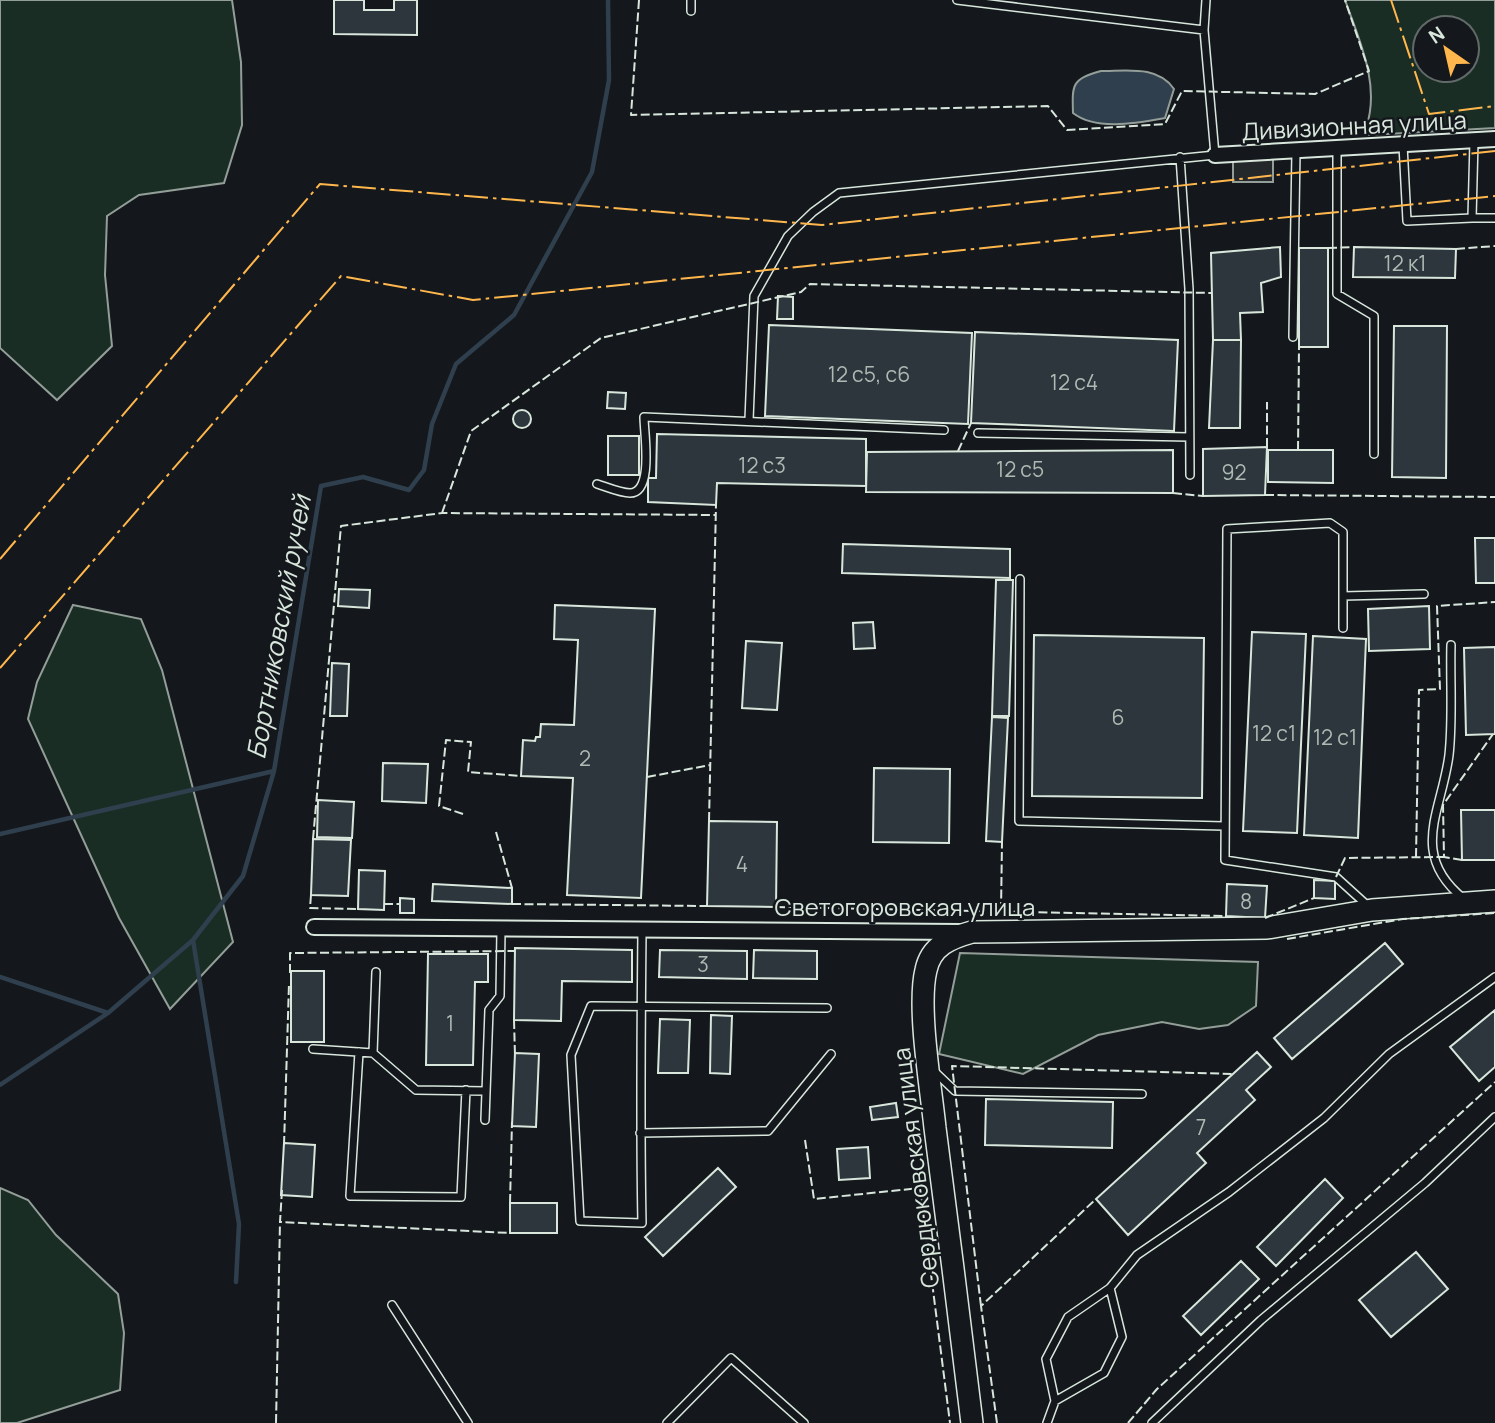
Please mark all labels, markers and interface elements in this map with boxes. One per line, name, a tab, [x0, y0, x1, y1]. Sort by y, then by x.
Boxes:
north arrow	[1411, 14, 1481, 84]
text: N	[1424, 20, 1449, 50]
street label: Дивизионная улица	[1241, 103, 1467, 147]
house number: 12 к1	[1384, 249, 1426, 277]
house number: 12 с5, с6	[828, 360, 910, 388]
house number: 12 с4	[1050, 368, 1098, 396]
house number: 12 с3	[738, 451, 786, 479]
house number: 12 с5	[996, 455, 1044, 483]
house number: 92	[1221, 458, 1247, 486]
water label: Бортниковский ручей	[237, 490, 319, 761]
house number: 6	[1111, 703, 1125, 731]
house number: 12 с1	[1252, 719, 1296, 747]
house number: 12 с1	[1313, 723, 1357, 751]
house number: 2	[579, 744, 591, 772]
house number: 4	[736, 850, 748, 878]
house number: 8	[1240, 887, 1252, 915]
street label: Светогоровская улица	[775, 890, 1035, 923]
house number: 3	[697, 950, 709, 978]
house number: 1	[446, 1009, 454, 1037]
street label: Сердюковская улица	[884, 1046, 946, 1290]
house number: 7	[1196, 1113, 1206, 1141]

